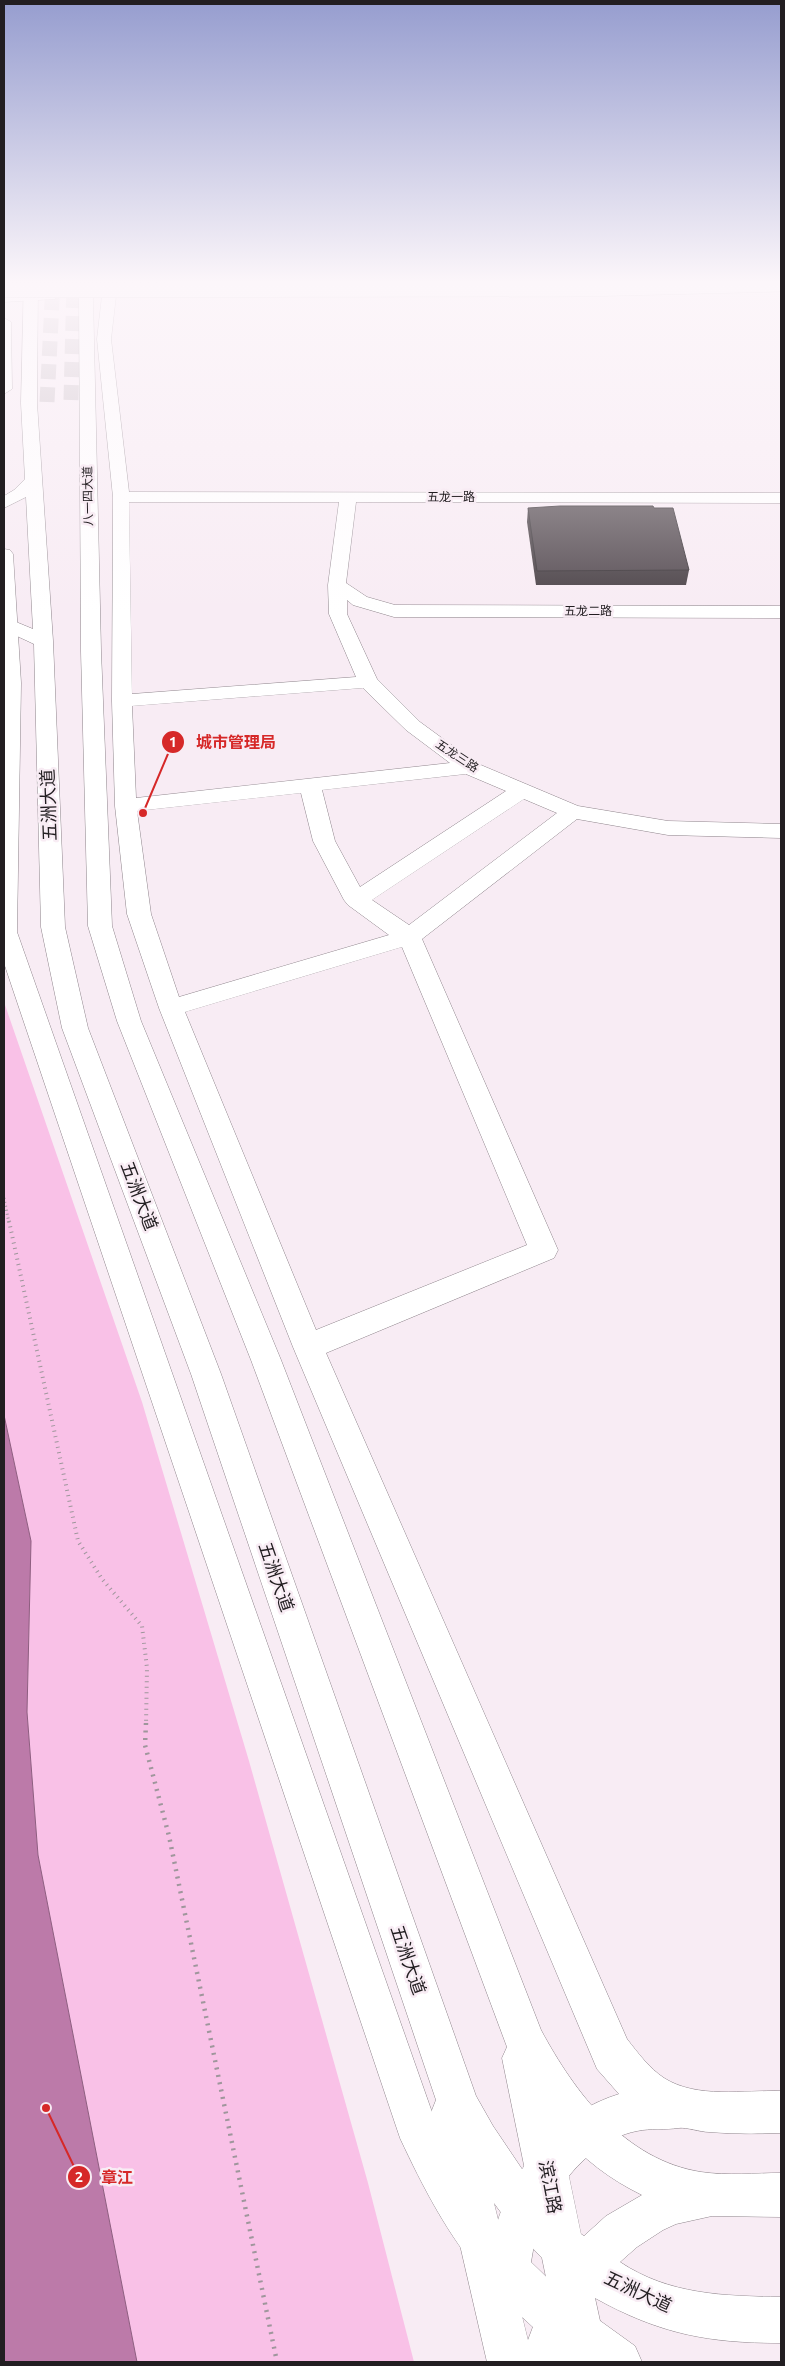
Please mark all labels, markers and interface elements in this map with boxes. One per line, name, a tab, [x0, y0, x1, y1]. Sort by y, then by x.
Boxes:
street label: 八一四大道	[80, 466, 95, 526]
street label: 五龙一路	[427, 490, 475, 503]
street label: 五龙二路	[564, 604, 612, 617]
callout: 城市管理局	[161, 727, 286, 758]
text: 1	[169, 733, 177, 750]
text: 城市管理局	[196, 733, 276, 751]
street label: 五龙三路	[434, 737, 481, 774]
street label: 五洲大道	[37, 769, 59, 841]
street label: 五洲大道	[118, 1158, 162, 1233]
street label: 五洲大道	[256, 1539, 298, 1614]
street label: 五洲大道	[388, 1922, 430, 1997]
street label: 滨江路	[536, 2158, 566, 2215]
callout: 章江	[66, 2162, 143, 2193]
text: 2	[75, 2168, 83, 2185]
text: 章江	[101, 2168, 133, 2186]
street label: 五洲大道	[602, 2267, 675, 2315]

